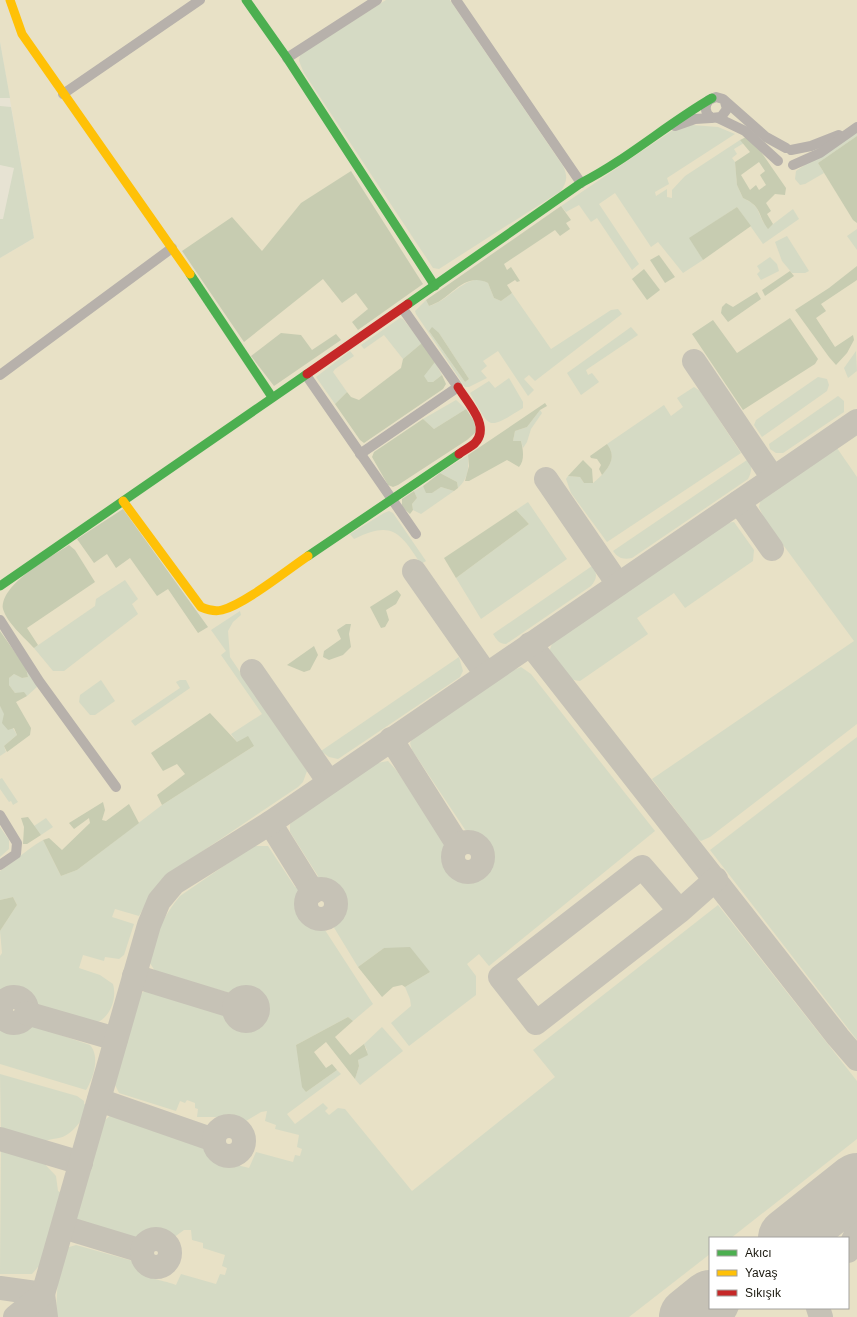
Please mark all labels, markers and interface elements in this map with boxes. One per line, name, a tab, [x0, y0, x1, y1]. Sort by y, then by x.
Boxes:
legend	[709, 1237, 849, 1309]
text: Akıcı	[745, 1246, 772, 1260]
text: Yavaş	[745, 1266, 777, 1280]
text: Sıkışık	[745, 1286, 782, 1300]

